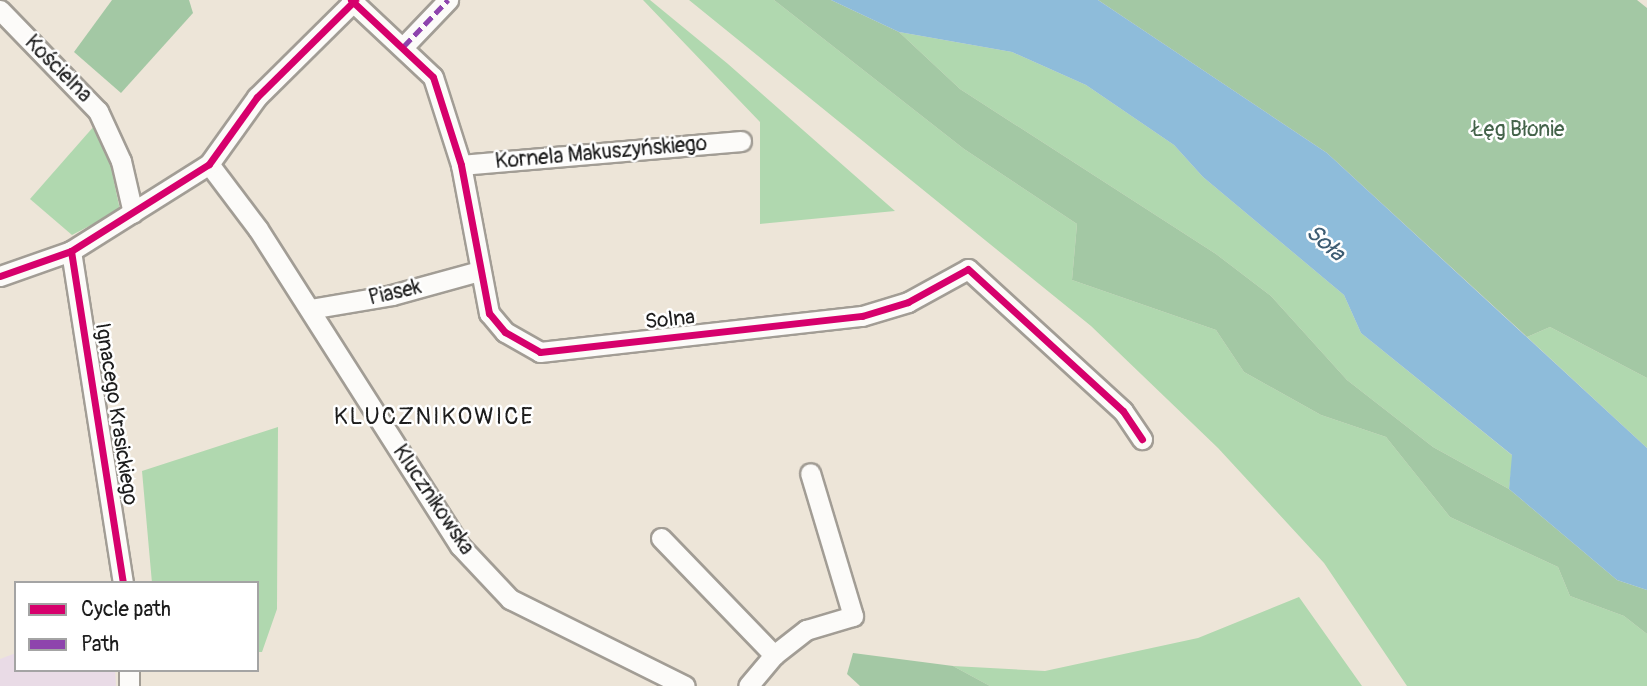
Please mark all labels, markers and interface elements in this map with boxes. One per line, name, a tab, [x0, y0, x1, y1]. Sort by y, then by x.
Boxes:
street label: Kościelna	[19, 30, 97, 108]
park label: Łęg Błonie	[1472, 117, 1564, 143]
street label: Kornela Makuszyńskiego	[494, 131, 708, 175]
water label: Soła	[1300, 219, 1350, 267]
street label: Piasek	[366, 275, 424, 311]
street label: Solna	[644, 305, 696, 335]
street label: Ignacego Krasickiego	[89, 321, 143, 507]
district label: KLUCZNIKOWICE	[335, 403, 533, 431]
street label: Klucznikowska	[387, 440, 479, 560]
legend	[14, 581, 259, 672]
text: Cycle path	[81, 596, 171, 623]
text: Path	[81, 631, 119, 658]

